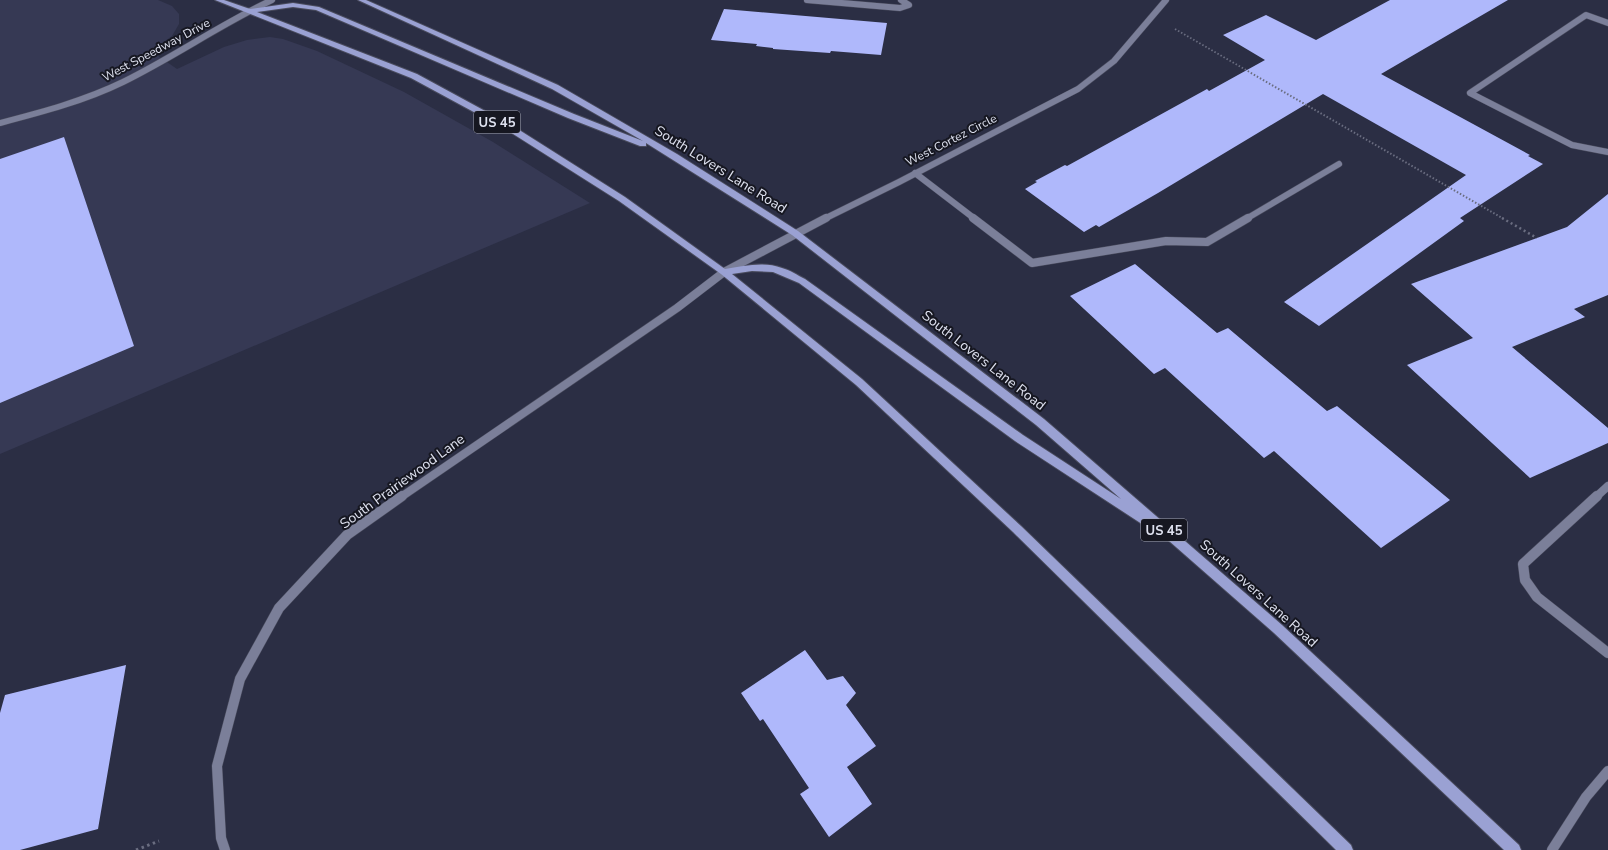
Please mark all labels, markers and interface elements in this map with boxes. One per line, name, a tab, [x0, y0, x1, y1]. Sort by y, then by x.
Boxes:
street label: West Speedway Drive	[99, 15, 213, 85]
street label: West Cortez Circle	[903, 110, 999, 170]
road number: US 45	[474, 111, 520, 133]
street label: South Lovers Lane Road	[651, 121, 790, 218]
street label: South Lovers Lane Road	[918, 306, 1050, 415]
street label: South Prairiewood Lane	[336, 430, 469, 533]
road number: US 45	[1141, 519, 1187, 541]
street label: South Lovers Lane Road	[1196, 535, 1322, 651]

